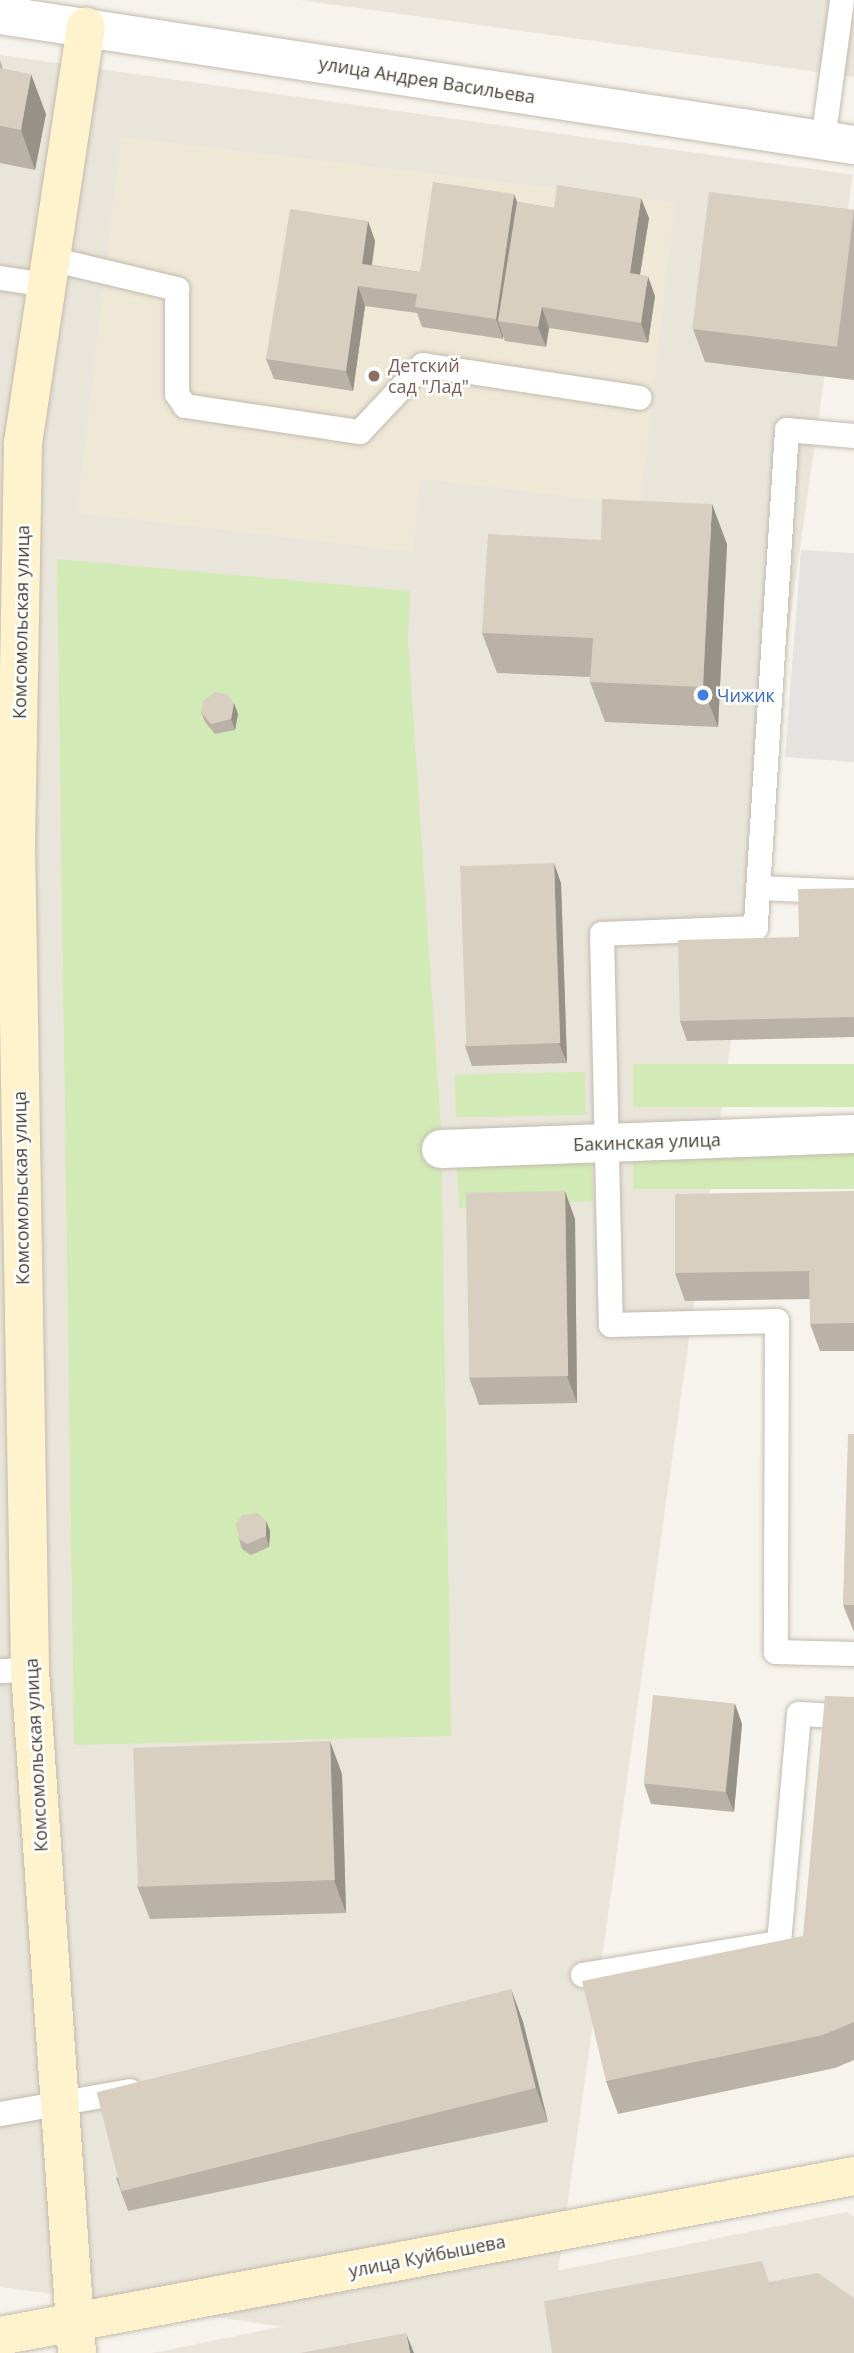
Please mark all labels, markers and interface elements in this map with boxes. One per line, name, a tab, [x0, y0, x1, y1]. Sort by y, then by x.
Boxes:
street label: улица Андрея Васильева	[317, 52, 537, 108]
place label: Детский сад "Лад"	[388, 355, 469, 398]
marker: Детский сад "Лад"	[366, 368, 382, 384]
street label: Комсомольская улица	[9, 525, 33, 719]
place label: Чижик	[717, 684, 775, 706]
marker: Чижик	[695, 687, 711, 703]
street label: Комсомольская улица	[9, 1091, 33, 1285]
street label: Бакинская улица	[573, 1129, 721, 1155]
street label: Комсомольская улица	[20, 1658, 52, 1852]
street label: улица Куйбышева	[347, 2230, 507, 2282]

